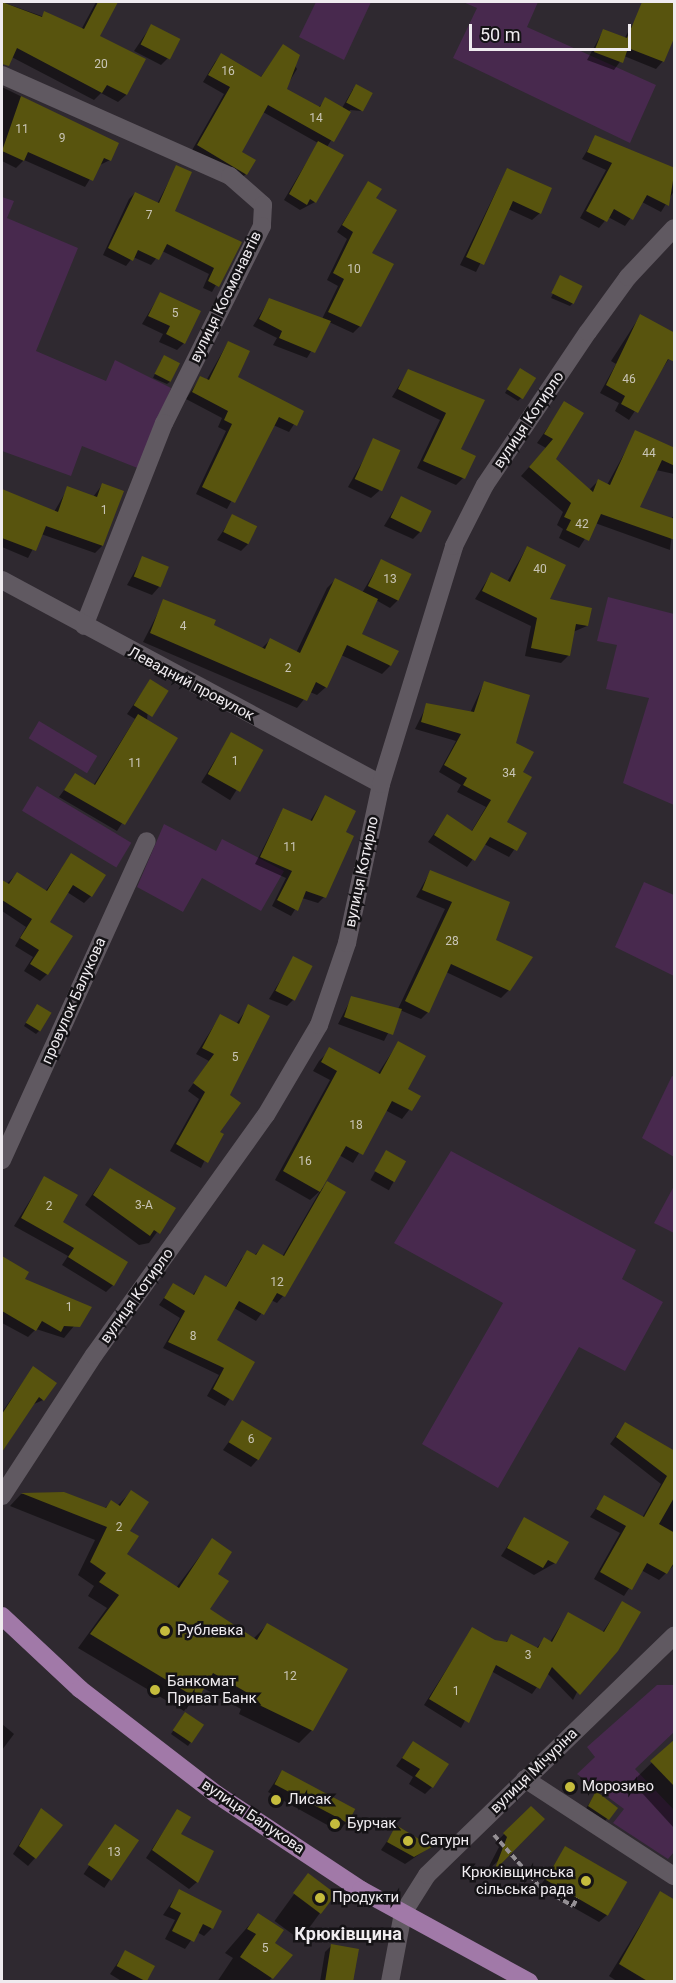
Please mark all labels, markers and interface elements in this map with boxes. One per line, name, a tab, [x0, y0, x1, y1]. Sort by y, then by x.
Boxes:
scale bar	[472, 12, 634, 50]
text: 50 m	[480, 24, 520, 45]
house number: 20	[94, 58, 108, 72]
house number: 16	[221, 65, 235, 79]
house number: 14	[309, 112, 323, 126]
house number: 11	[15, 123, 29, 137]
house number: 9	[59, 132, 65, 146]
house number: 7	[146, 209, 152, 223]
street label: вулиця Космонавтів	[186, 228, 266, 366]
house number: 10	[347, 263, 361, 277]
house number: 5	[172, 307, 178, 321]
street label: вулиця Котирло	[490, 368, 568, 472]
house number: 46	[622, 373, 636, 387]
house number: 44	[642, 447, 656, 461]
house number: 1	[101, 504, 107, 518]
house number: 42	[575, 518, 589, 532]
house number: 40	[533, 563, 547, 577]
house number: 13	[383, 573, 397, 587]
house number: 4	[180, 620, 186, 634]
street label: Левадний провулок	[125, 643, 257, 725]
house number: 2	[285, 662, 291, 676]
house number: 1	[232, 755, 238, 769]
house number: 11	[128, 757, 142, 771]
house number: 34	[502, 767, 516, 781]
street label: вулиця Котирло	[341, 815, 383, 929]
house number: 11	[283, 841, 297, 855]
street label: провулок Балукова	[38, 935, 110, 1067]
house number: 28	[445, 935, 459, 949]
house number: 5	[232, 1051, 238, 1065]
house number: 18	[349, 1119, 363, 1133]
house number: 16	[298, 1155, 312, 1169]
house number: 3-А	[135, 1199, 153, 1213]
house number: 2	[46, 1200, 52, 1214]
street label: вулиця Котирло	[97, 1245, 177, 1347]
house number: 12	[270, 1276, 284, 1290]
house number: 1	[66, 1301, 72, 1315]
house number: 8	[190, 1330, 196, 1344]
house number: 6	[248, 1433, 254, 1447]
house number: 2	[116, 1521, 122, 1535]
place label: Рублевка	[177, 1622, 243, 1640]
marker: Рублевка	[158, 1624, 172, 1638]
house number: 3	[525, 1649, 531, 1663]
house number: 12	[283, 1670, 297, 1684]
place label: Банкомат Приват Банк	[167, 1672, 257, 1707]
marker: Банкомат Приват Банк	[148, 1683, 162, 1697]
house number: 1	[453, 1685, 459, 1699]
street label: вулиця Мічуріна	[487, 1725, 581, 1817]
street label: вулиця Балукова	[198, 1776, 308, 1858]
place label: Морозиво	[582, 1778, 654, 1796]
marker: Морозиво	[563, 1780, 577, 1794]
place label: Лисак	[288, 1791, 331, 1809]
marker: Лисак	[269, 1793, 283, 1807]
place label: Бурчак	[347, 1815, 396, 1833]
marker: Бурчак	[328, 1817, 342, 1831]
place label: Сатурн	[420, 1832, 469, 1850]
marker: Сатурн	[401, 1834, 415, 1848]
house number: 13	[107, 1846, 121, 1860]
place label: Крюківщинська сільська рада	[462, 1863, 574, 1898]
marker: Крюківщинська сільська рада	[579, 1874, 593, 1888]
place label: Продукти	[332, 1889, 399, 1907]
marker: Продукти	[313, 1891, 327, 1905]
district label: Крюківщина	[294, 1923, 402, 1945]
house number: 5	[262, 1942, 268, 1956]

